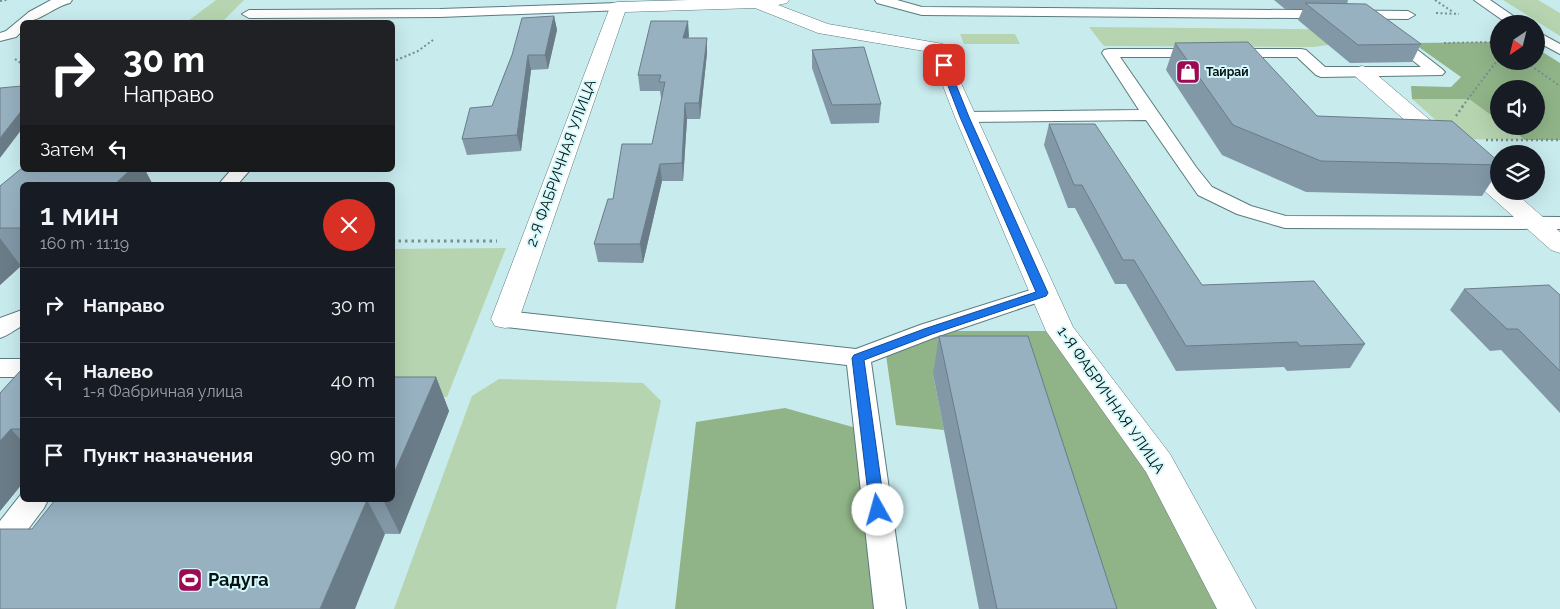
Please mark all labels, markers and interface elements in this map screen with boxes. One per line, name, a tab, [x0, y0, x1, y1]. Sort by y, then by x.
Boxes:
north arrow	[1490, 15, 1545, 70]
map controls	[1490, 15, 1545, 200]
text: 30 m	[123, 39, 205, 80]
icon: right	[40, 40, 105, 105]
pin	[923, 44, 965, 86]
icon: arrive	[930, 51, 958, 79]
shop icon: Тайрай	[1175, 59, 1201, 85]
place label: Тайрай	[1206, 65, 1249, 79]
street label: 2-Я ФАБРИЧНАЯ УЛИЦА	[522, 77, 600, 249]
button: sound	[1490, 80, 1545, 135]
text: Направо	[123, 81, 214, 107]
icon: left	[104, 135, 132, 163]
text: Затем	[40, 138, 94, 160]
button: layers	[1490, 145, 1545, 200]
text: 1 мин	[40, 197, 119, 232]
button: close	[323, 199, 375, 251]
text: 160 m · 11:19	[40, 234, 129, 253]
icon: right	[40, 291, 68, 319]
text: Направо	[83, 294, 164, 316]
text: 30 m	[331, 294, 375, 316]
street label: 1-Я ФАБРИЧНАЯ УЛИЦА	[1053, 323, 1169, 477]
text: Налево	[83, 360, 153, 382]
icon: left	[40, 366, 68, 394]
text: 40 m	[331, 369, 375, 391]
text: 1-я Фабричная улица	[83, 382, 243, 401]
icon: arrive	[40, 441, 68, 469]
text: Пункт назначения	[83, 444, 253, 466]
text: 90 m	[330, 444, 375, 466]
position arrow	[851, 483, 903, 535]
sports icon: Радуга	[177, 567, 203, 593]
place label: Радуга	[208, 569, 269, 590]

